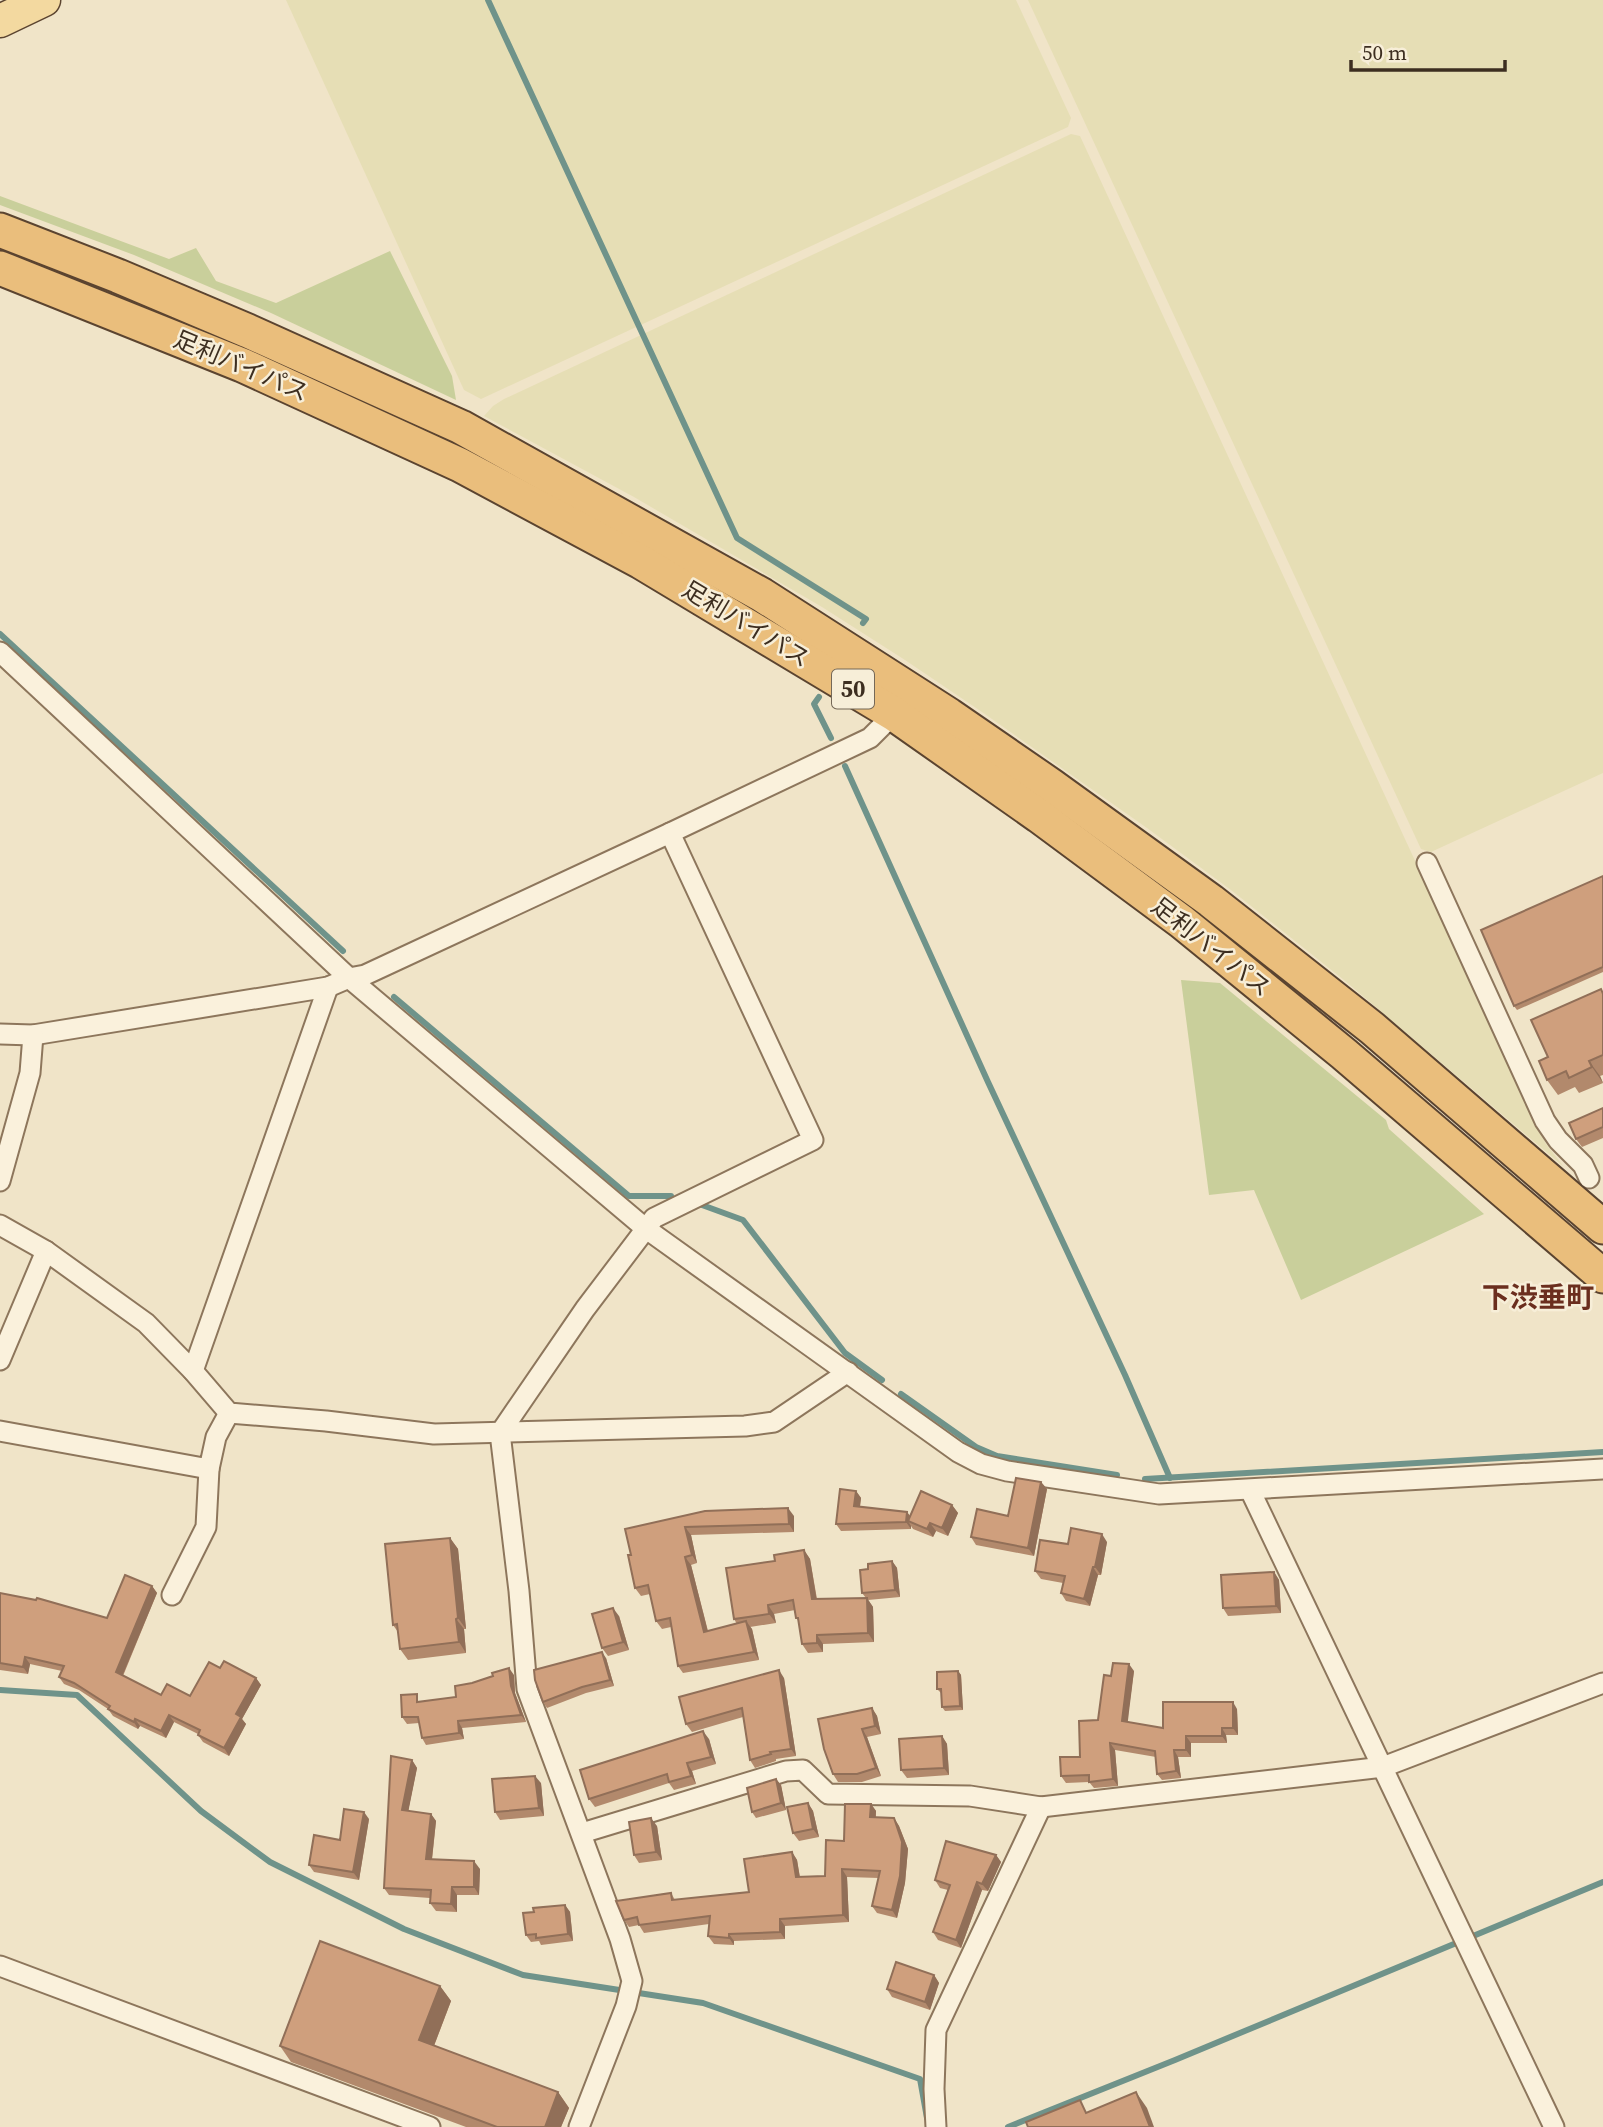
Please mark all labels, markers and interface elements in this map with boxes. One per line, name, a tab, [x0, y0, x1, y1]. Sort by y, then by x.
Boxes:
scale bar	[1351, 28, 1505, 72]
text: 50 m	[1362, 38, 1407, 67]
street label: 足利バイパス	[169, 322, 314, 409]
street label: 足利バイパス	[676, 572, 816, 675]
road number: 50	[832, 670, 874, 708]
street label: 足利バイパス	[1145, 889, 1278, 1004]
district label: 下渋垂町	[1482, 1278, 1594, 1316]

